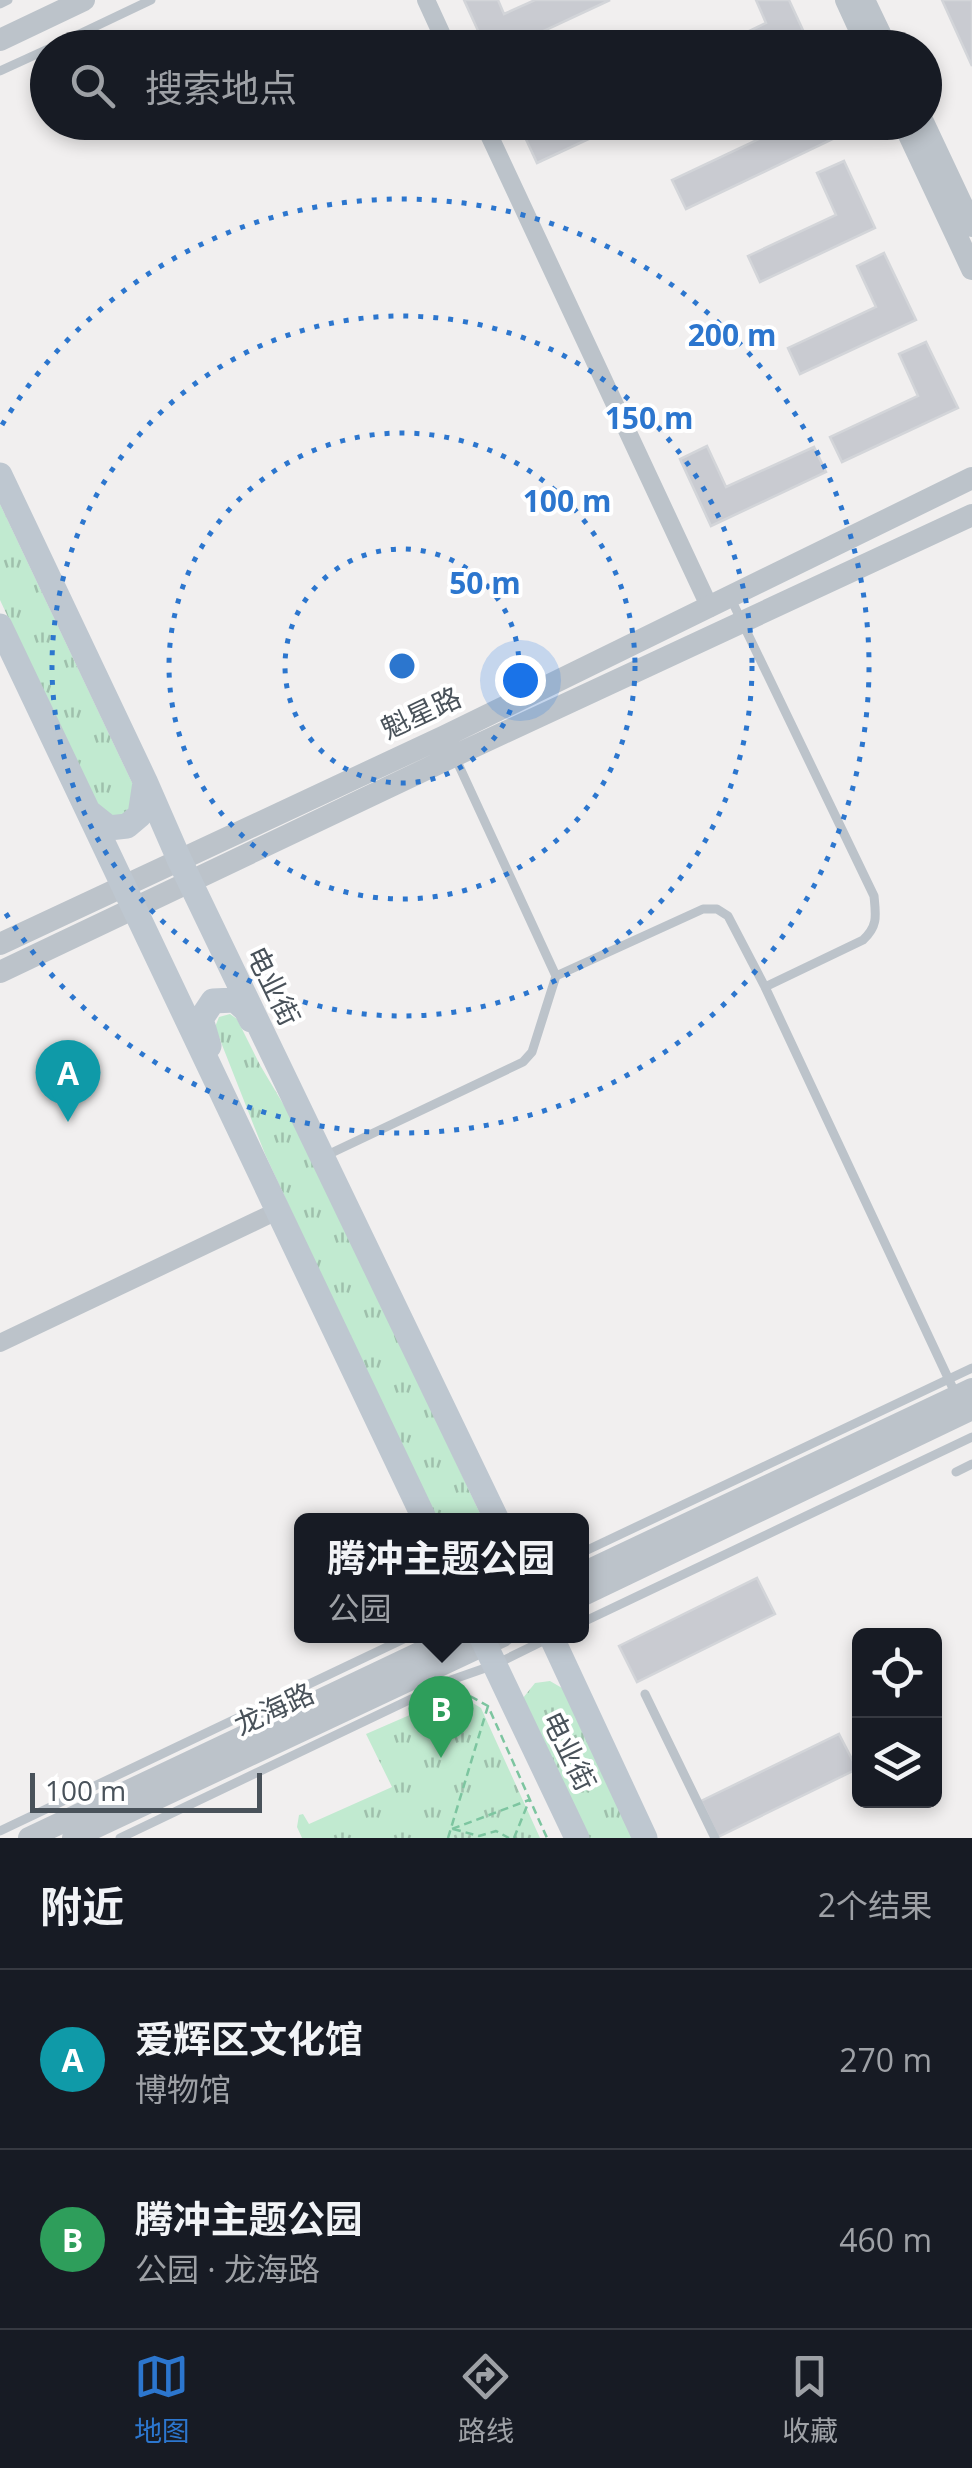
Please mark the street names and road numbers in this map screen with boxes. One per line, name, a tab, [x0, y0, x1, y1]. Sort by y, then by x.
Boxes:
street label: 魁星路	[374, 677, 467, 747]
street label: 电业街	[238, 939, 309, 1032]
street label: 龙海路	[227, 1673, 320, 1743]
street label: 电业街	[534, 1704, 605, 1797]

